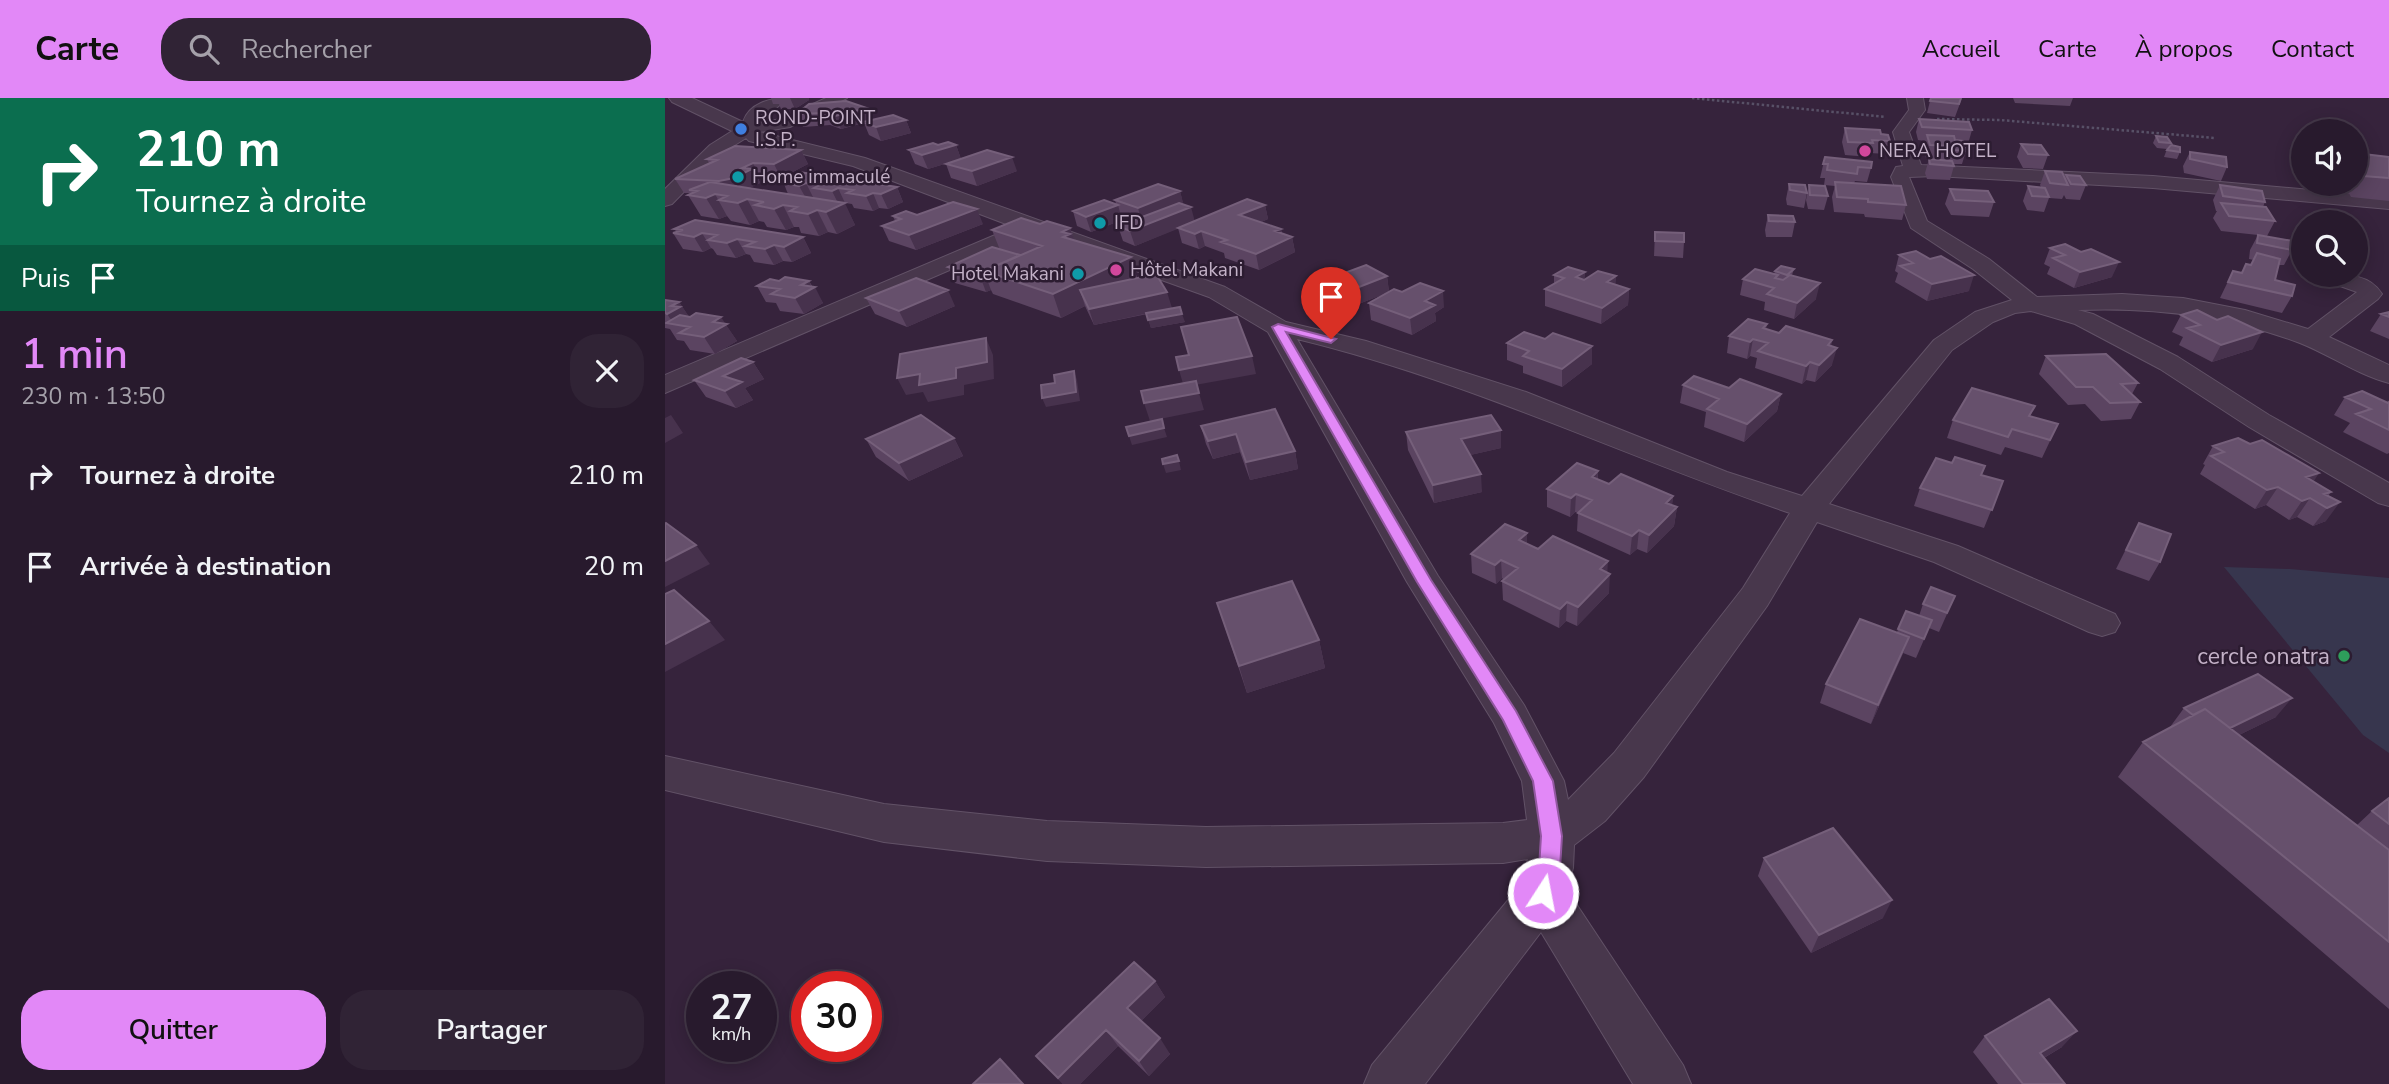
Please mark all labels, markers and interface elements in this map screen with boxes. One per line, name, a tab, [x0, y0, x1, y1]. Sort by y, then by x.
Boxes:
search box	[161, 18, 651, 81]
text: Carte	[35, 27, 119, 72]
icon: search	[185, 30, 223, 68]
text: Rechercher	[241, 32, 372, 67]
text: Accueil	[1922, 33, 2000, 65]
text: Carte	[2038, 33, 2097, 65]
text: À propos	[2135, 33, 2233, 65]
text: Contact	[2271, 33, 2354, 65]
place label: ROND-POINT I.S.P.	[755, 105, 876, 153]
text: 210 m	[136, 116, 280, 183]
map controls	[2291, 119, 2368, 287]
button: sound	[2291, 119, 2368, 196]
marker: ROND-POINT I.S.P.	[733, 121, 749, 137]
icon: right	[21, 126, 112, 217]
place label: NERA HOTEL	[1879, 138, 1997, 164]
marker: NERA HOTEL	[1857, 143, 1873, 159]
place label: Home immaculé	[752, 164, 890, 190]
marker: Home immaculé	[730, 169, 746, 185]
text: Tournez à droite	[136, 180, 367, 223]
place label: IFD	[1114, 210, 1143, 236]
button: search	[2291, 210, 2368, 287]
marker: IFD	[1092, 215, 1108, 231]
place label: Hôtel Makani	[1130, 257, 1243, 283]
icon: arrive	[84, 259, 122, 297]
text: Puis	[21, 261, 70, 296]
place label: Hotel Makani	[951, 261, 1064, 287]
marker: Hôtel Makani	[1108, 262, 1124, 278]
marker: Hotel Makani	[1070, 266, 1086, 282]
pin	[1301, 267, 1361, 339]
icon: arrive	[1312, 278, 1350, 316]
text: 1 min	[21, 326, 128, 383]
button: close	[570, 334, 644, 408]
text: 230 m · 13:50	[21, 381, 166, 412]
icon: right	[21, 457, 59, 495]
text: Tournez à droite	[80, 458, 275, 493]
text: 210 m	[568, 458, 644, 493]
icon: arrive	[21, 548, 59, 586]
text: Arrivée à destination	[80, 549, 331, 584]
text: 20 m	[584, 549, 644, 584]
place label: cercle onatra	[2197, 641, 2330, 672]
marker: cercle onatra	[2336, 648, 2352, 664]
position arrow	[1506, 856, 1580, 930]
speed limit sign: 30	[791, 971, 882, 1062]
text: 27	[710, 984, 753, 1031]
button: Quitter	[21, 990, 326, 1070]
button: Partager	[340, 990, 644, 1070]
text: km/h	[712, 1022, 751, 1046]

